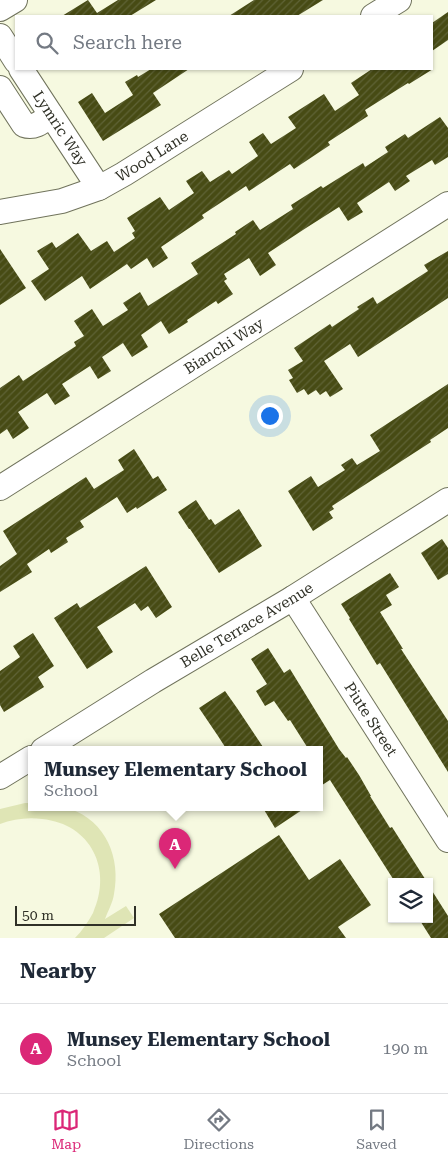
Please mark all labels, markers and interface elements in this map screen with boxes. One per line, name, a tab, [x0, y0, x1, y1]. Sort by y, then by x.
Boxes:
search box	[15, 15, 433, 70]
icon: search	[33, 29, 61, 57]
text: Search here	[73, 31, 182, 54]
street label: Lymric Way	[29, 87, 91, 169]
street label: Wood Lane	[113, 127, 192, 186]
street label: Bianchi Way	[181, 314, 267, 378]
your location	[257, 403, 283, 429]
street label: Belle Terrace Avenue	[177, 579, 316, 672]
street label: Piute Street	[340, 679, 401, 760]
popup	[28, 746, 323, 811]
text: Munsey Elementary School	[44, 758, 307, 781]
text: School	[44, 781, 98, 800]
pin: A	[159, 828, 191, 869]
map controls	[388, 878, 433, 923]
button: layers	[388, 878, 433, 923]
scale bar	[15, 903, 136, 926]
text: 50 m	[22, 907, 54, 923]
text: Nearby	[20, 959, 96, 983]
text: Munsey Elementary School	[67, 1028, 330, 1051]
text: A	[30, 1039, 42, 1058]
text: 190 m	[382, 1039, 428, 1058]
text: School	[67, 1051, 121, 1070]
tab: Map	[51, 1106, 81, 1152]
tab: Directions	[183, 1106, 254, 1152]
tab: Saved	[356, 1106, 397, 1152]

